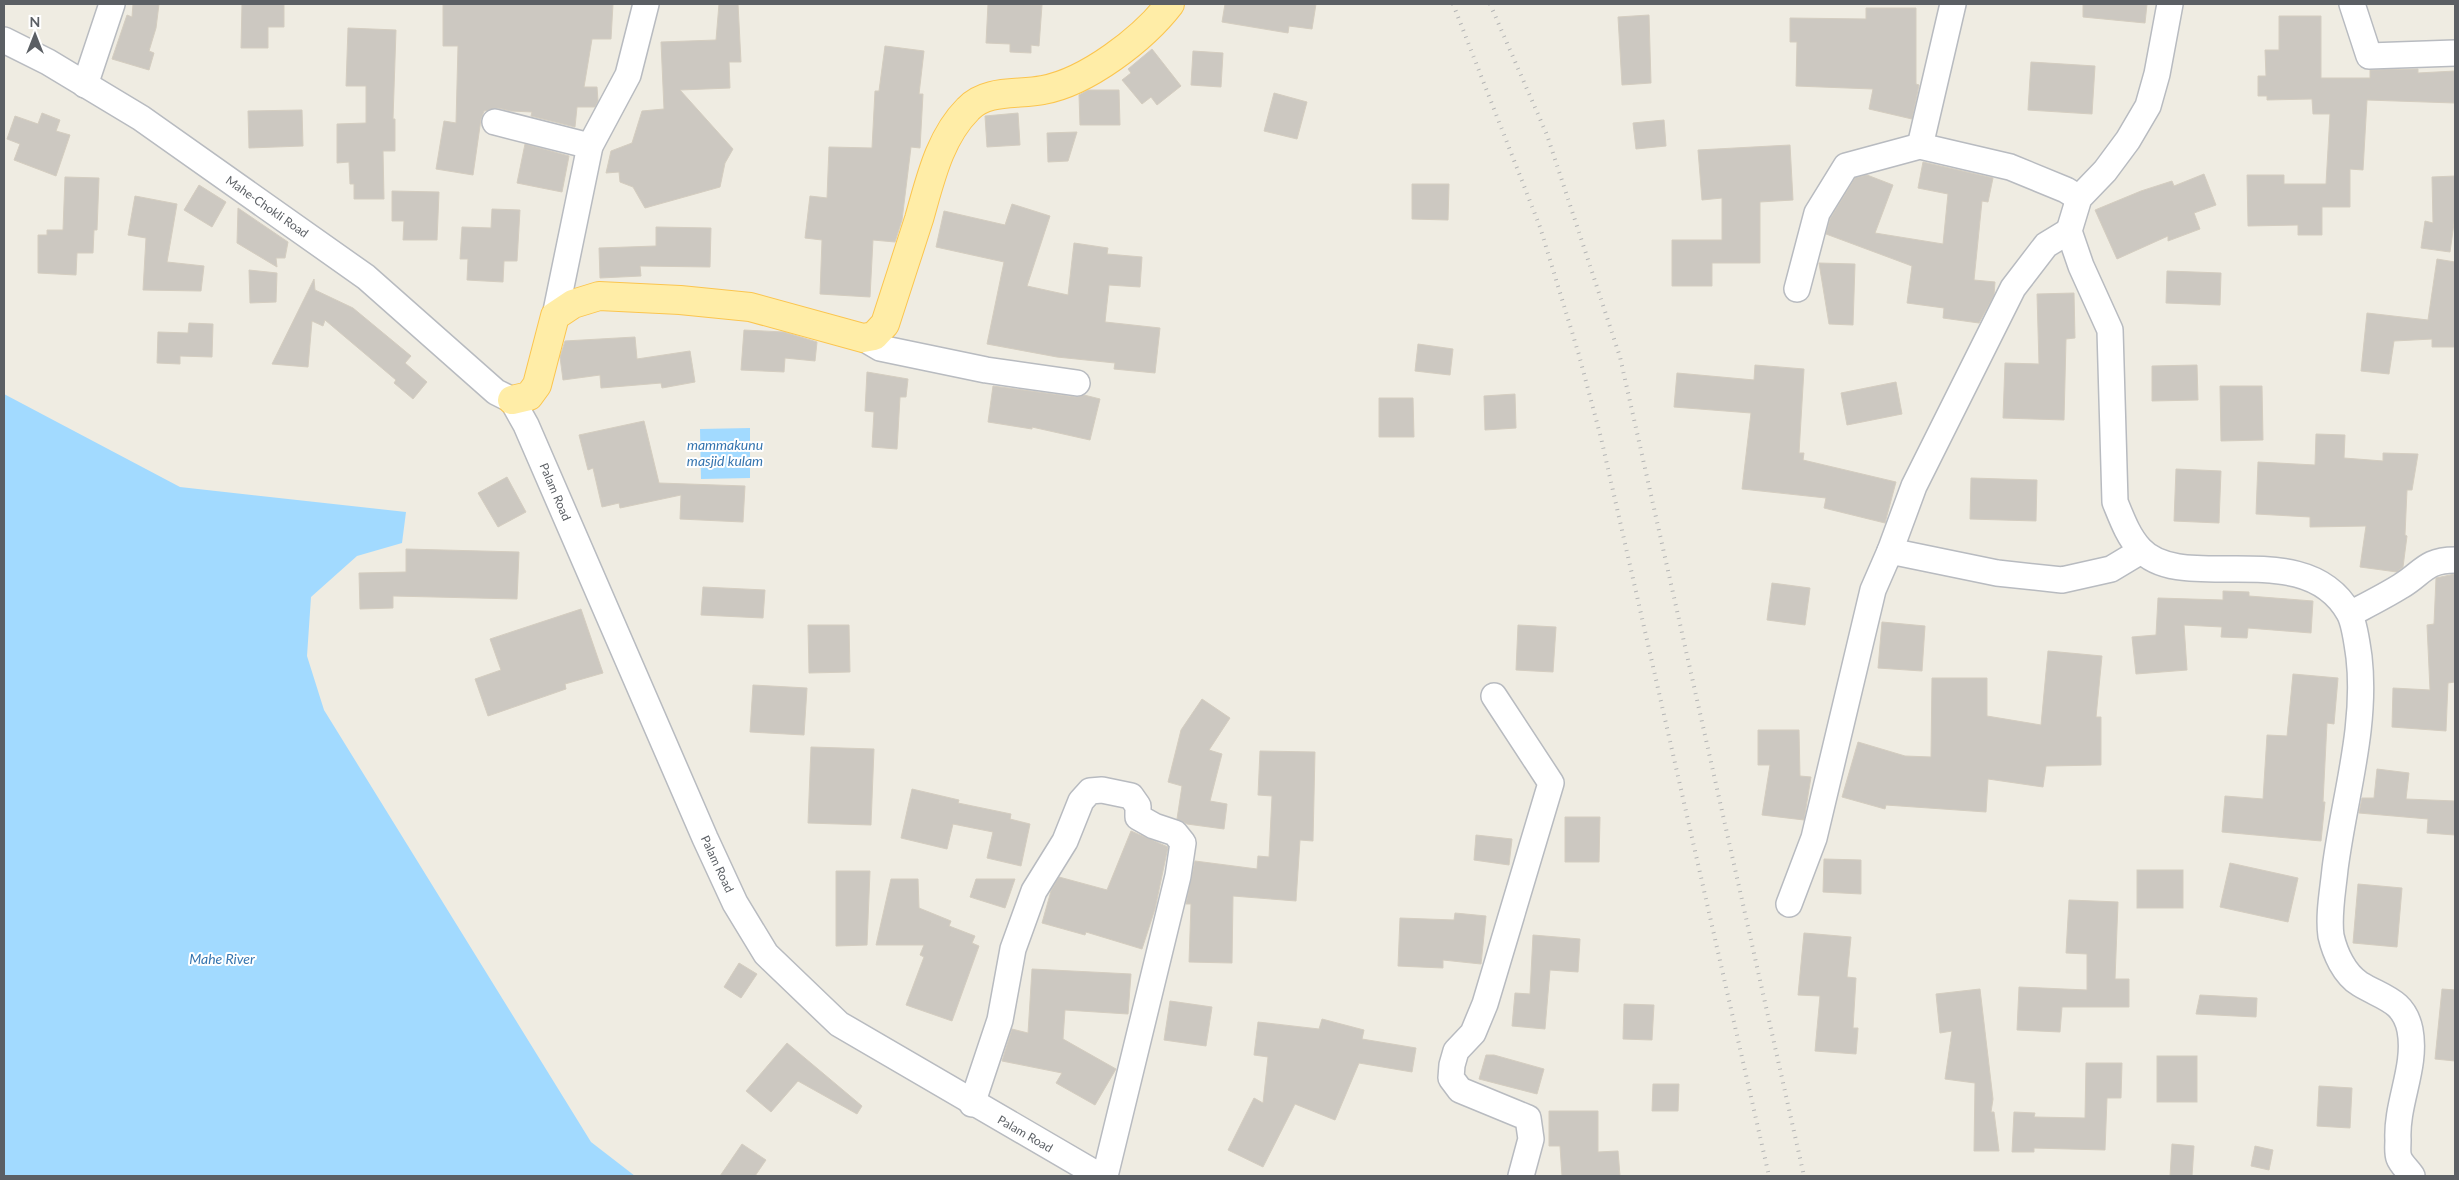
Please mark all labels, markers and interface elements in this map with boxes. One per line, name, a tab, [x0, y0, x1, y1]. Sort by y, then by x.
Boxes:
north arrow	[10, 10, 60, 60]
text: N	[30, 13, 40, 30]
street label: Mahe-Chokli Road	[223, 173, 311, 241]
water label: mammakunu masjid kulam	[687, 436, 763, 469]
street label: Palam Road	[537, 461, 574, 523]
street label: Palam Road	[698, 833, 737, 895]
water label: Mahe River	[189, 950, 255, 967]
street label: Palam Road	[995, 1112, 1056, 1155]

